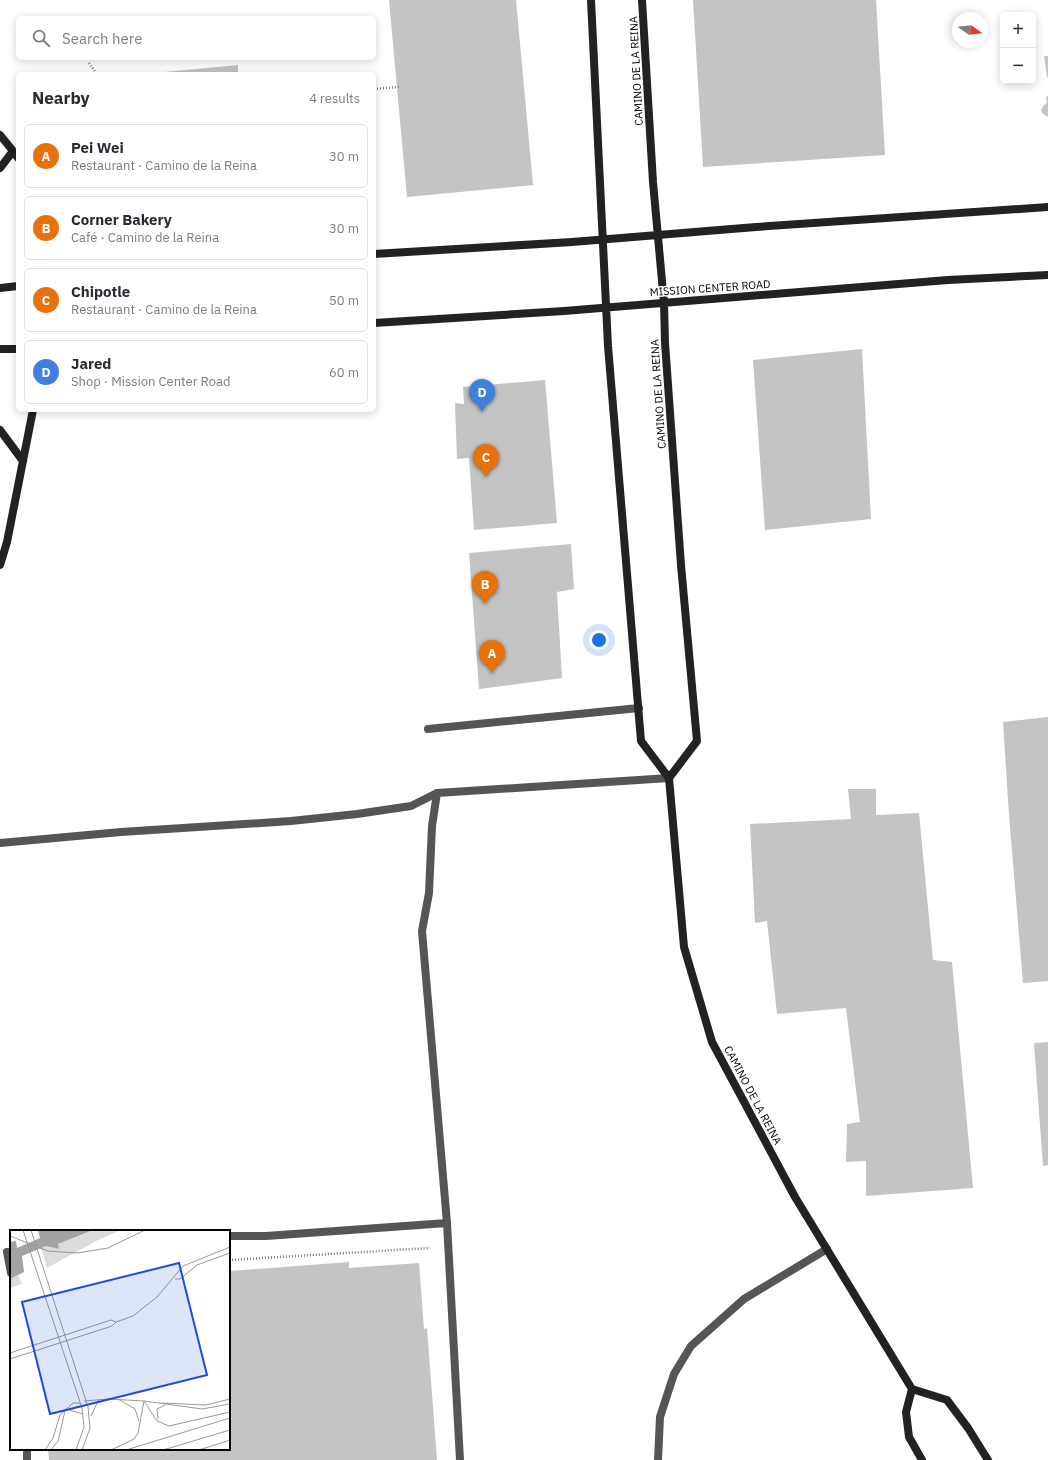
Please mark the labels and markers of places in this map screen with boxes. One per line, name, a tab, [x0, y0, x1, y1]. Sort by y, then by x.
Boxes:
pin: D	[469, 379, 495, 412]
pin: C	[473, 444, 499, 477]
pin: B	[472, 571, 498, 604]
pin: A	[479, 640, 505, 673]

